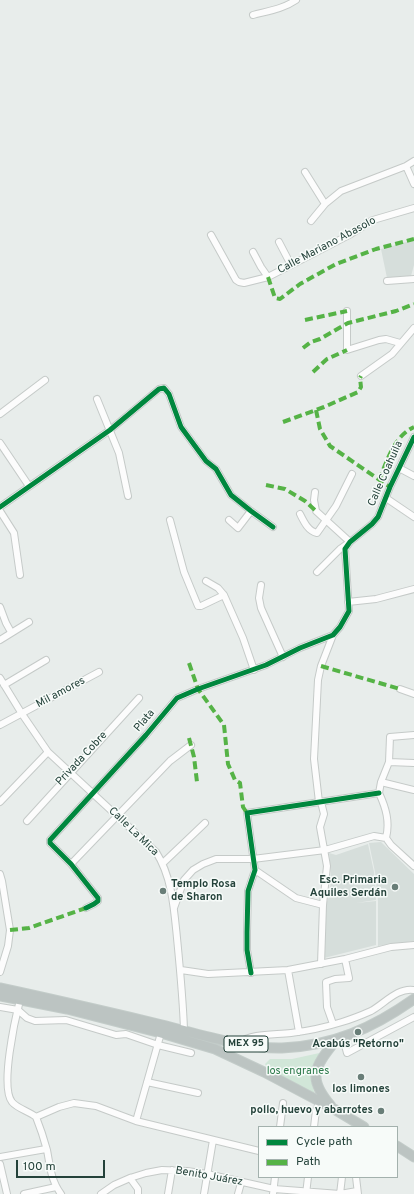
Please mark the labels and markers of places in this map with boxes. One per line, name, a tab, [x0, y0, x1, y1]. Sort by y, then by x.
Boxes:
place label: Esc. Primaria Aquiles Serdán	[310, 874, 387, 900]
place label: Templo Rosa de Sharon	[171, 878, 236, 904]
marker: Esc. Primaria Aquiles Serdán	[390, 882, 400, 892]
marker: Templo Rosa de Sharon	[158, 886, 168, 896]
marker: Acabús "Retorno"	[353, 1027, 363, 1037]
place label: Acabús "Retorno"	[312, 1038, 404, 1052]
marker: los limones	[356, 1072, 366, 1082]
place label: los limones	[332, 1083, 390, 1097]
place label: pollo, huevo y abarrotes	[250, 1104, 373, 1118]
marker: pollo, huevo y abarrotes	[376, 1106, 386, 1116]

